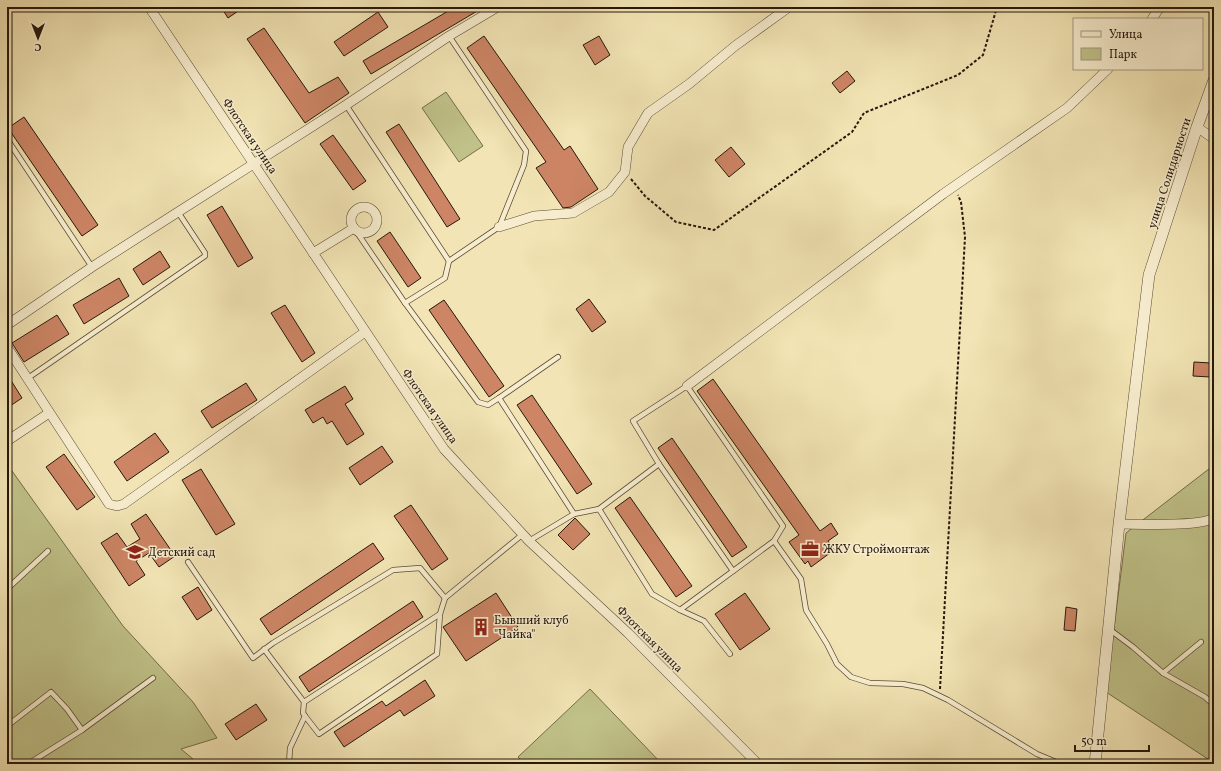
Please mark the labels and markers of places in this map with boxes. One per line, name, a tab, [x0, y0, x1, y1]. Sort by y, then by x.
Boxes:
office icon: ЖКУ Строймонтаж	[800, 539, 820, 559]
school or university icon: Детский сад	[125, 542, 145, 562]
place label: ЖКУ Строймонтаж	[823, 542, 930, 558]
place label: Детский сад	[148, 545, 215, 561]
place label: Бывший клуб "Чайка"	[494, 613, 569, 643]
building icon: Бывший клуб "Чайка"	[471, 617, 491, 637]

